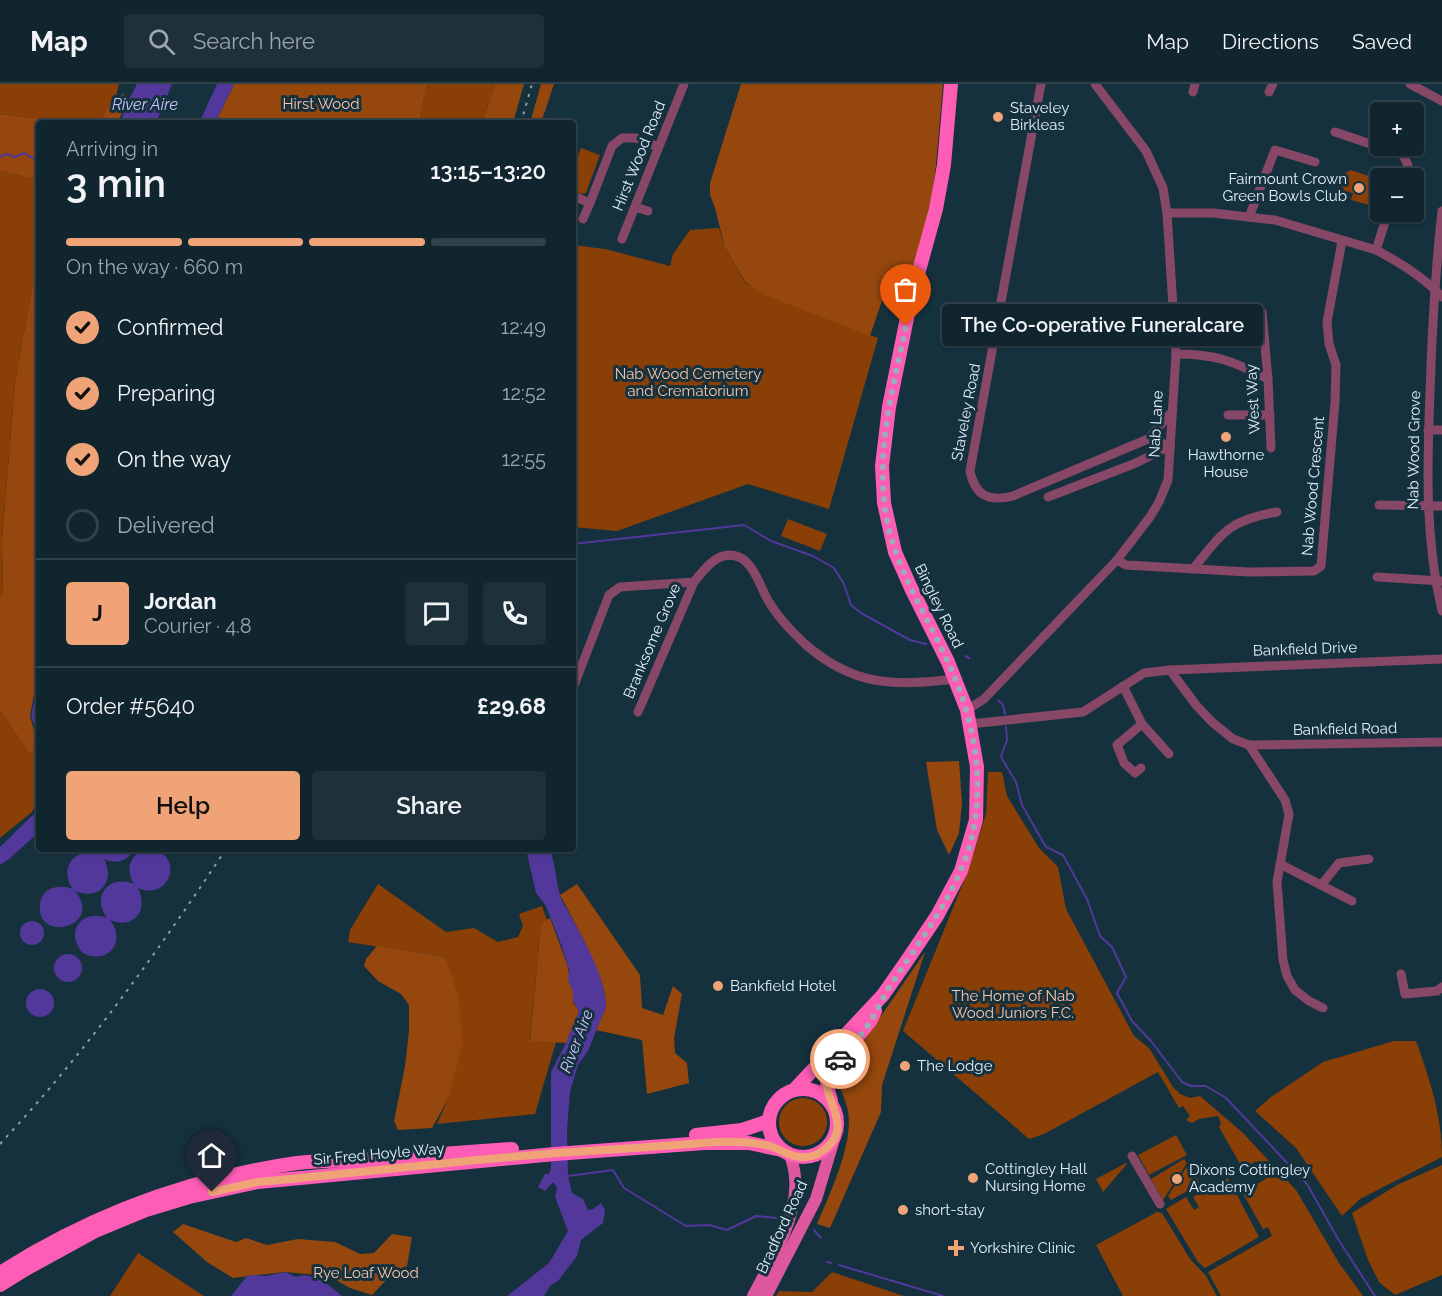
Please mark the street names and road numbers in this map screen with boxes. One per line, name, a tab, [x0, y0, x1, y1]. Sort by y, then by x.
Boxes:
street label: Hirst Wood Road	[609, 98, 669, 214]
street label: Staveley Road	[948, 362, 984, 462]
street label: West Way	[1242, 364, 1264, 434]
street label: Nab Lane	[1145, 390, 1167, 458]
street label: Nab Wood Grove	[1404, 390, 1424, 510]
street label: Nab Wood Crescent	[1298, 415, 1328, 557]
street label: Bingley Road	[911, 561, 967, 651]
street label: Branksome Grove	[620, 580, 685, 701]
street label: Bankfield Drive	[1253, 638, 1358, 660]
street label: Bankfield Road	[1293, 719, 1397, 739]
street label: Sir Fred Hoyle Way	[313, 1139, 445, 1169]
street label: Bradford Road	[753, 1178, 811, 1276]

